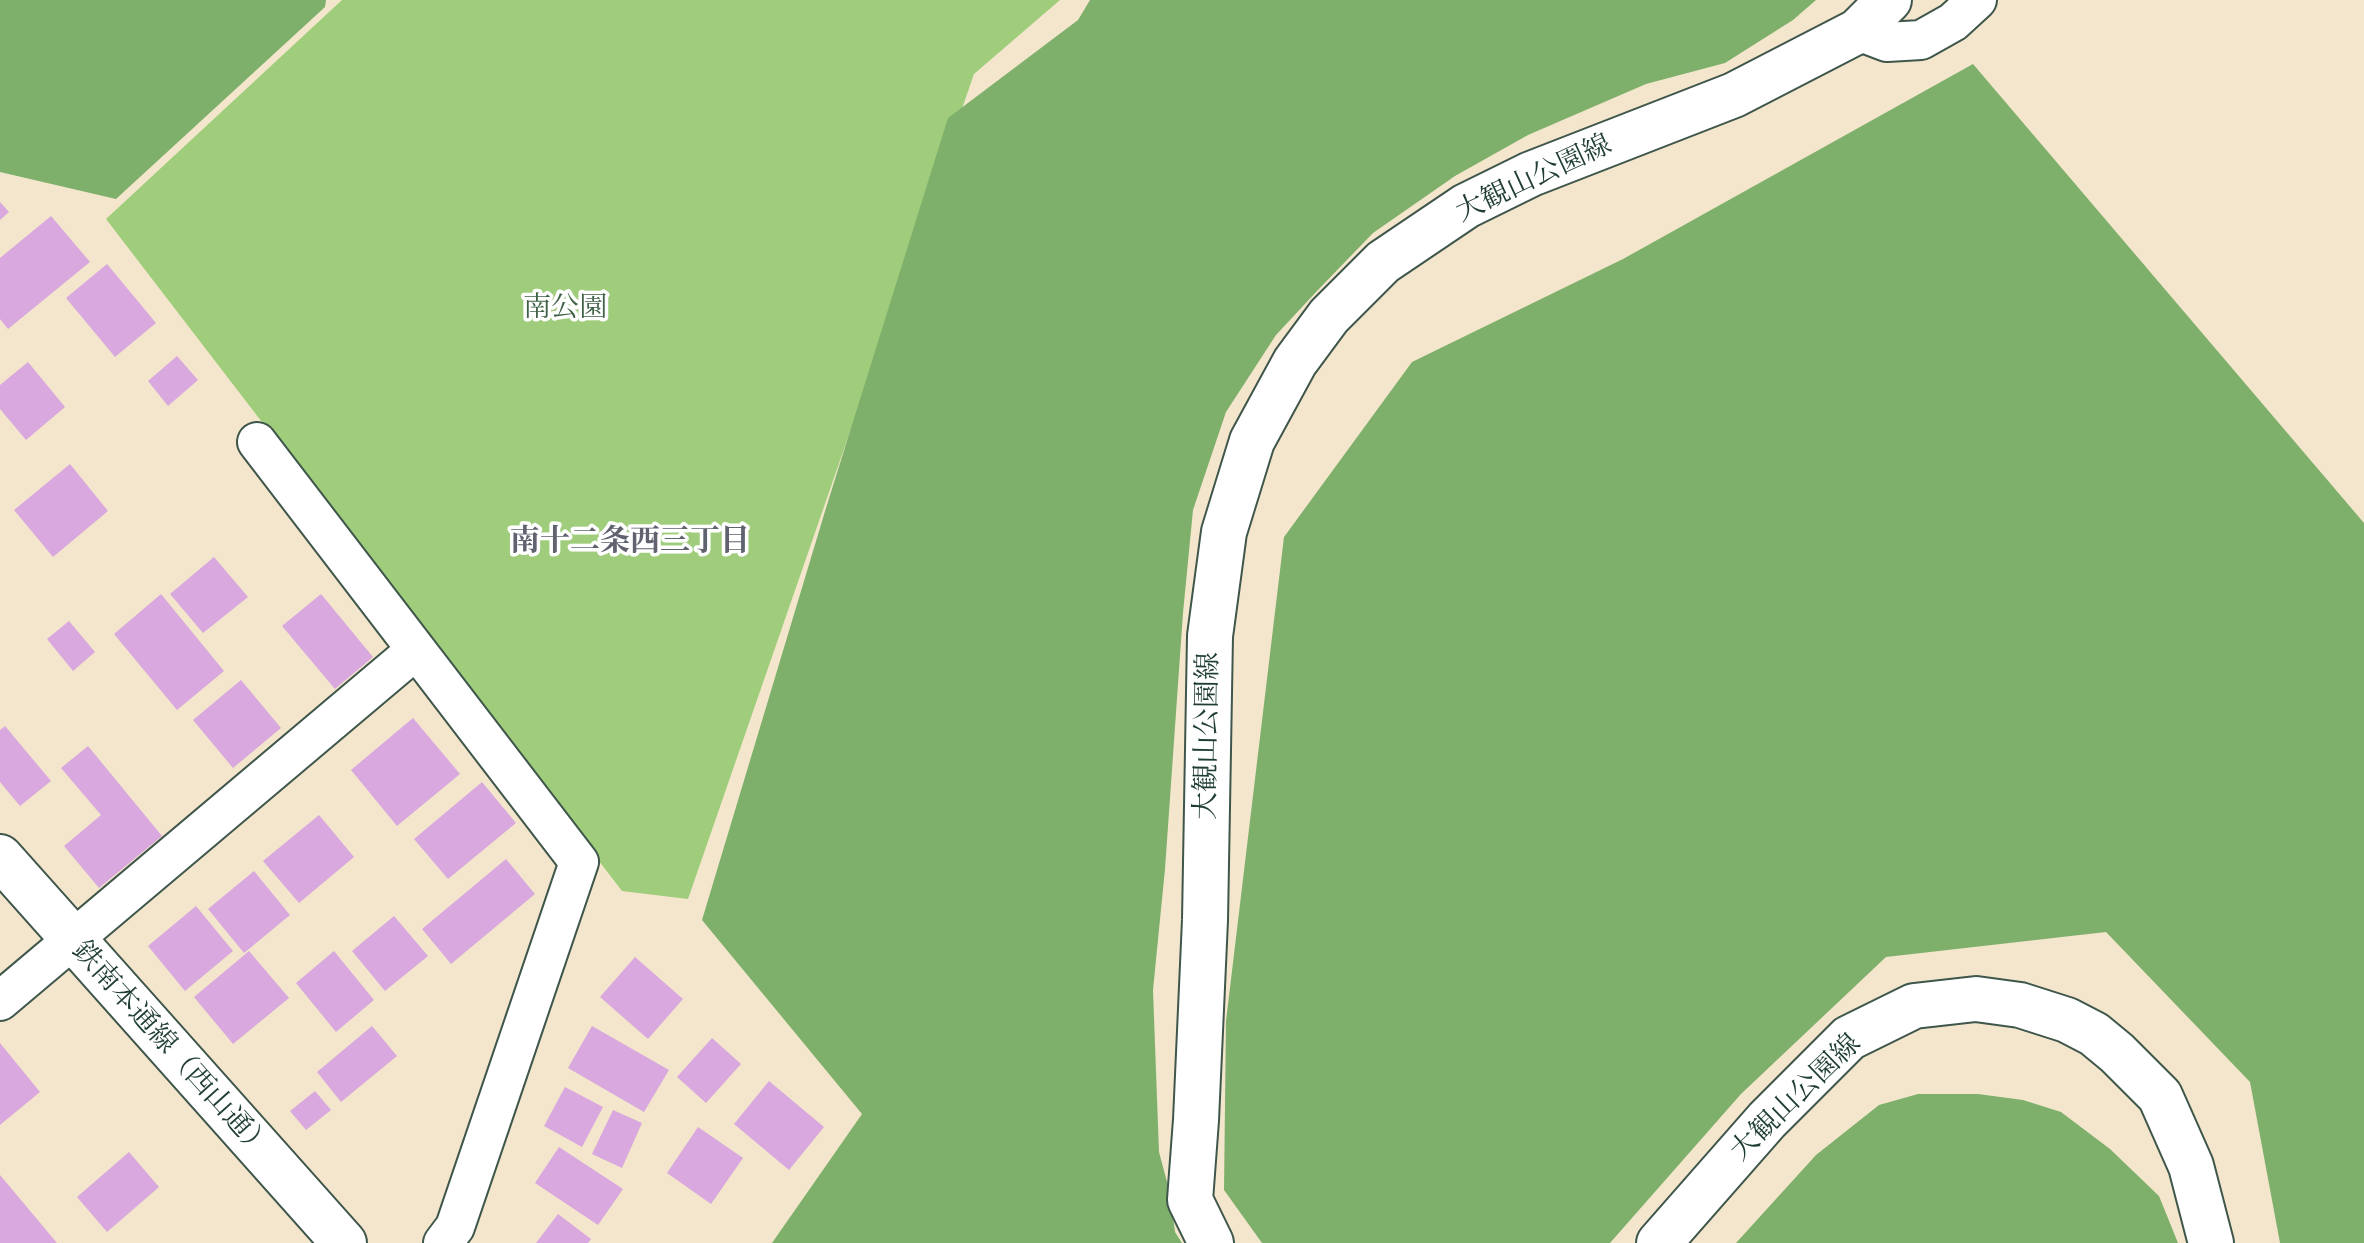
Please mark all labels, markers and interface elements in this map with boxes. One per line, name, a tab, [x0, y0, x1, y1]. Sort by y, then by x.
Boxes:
street label: 大観山公園線	[1451, 128, 1617, 230]
park label: 南公園	[523, 292, 607, 326]
district label: 南十二条西三丁目	[510, 524, 750, 560]
street label: 大観山公園線	[1190, 652, 1226, 820]
street label: 鉄南本通線（西山通）	[65, 935, 277, 1165]
street label: 大観山公園線	[1724, 1028, 1868, 1168]

